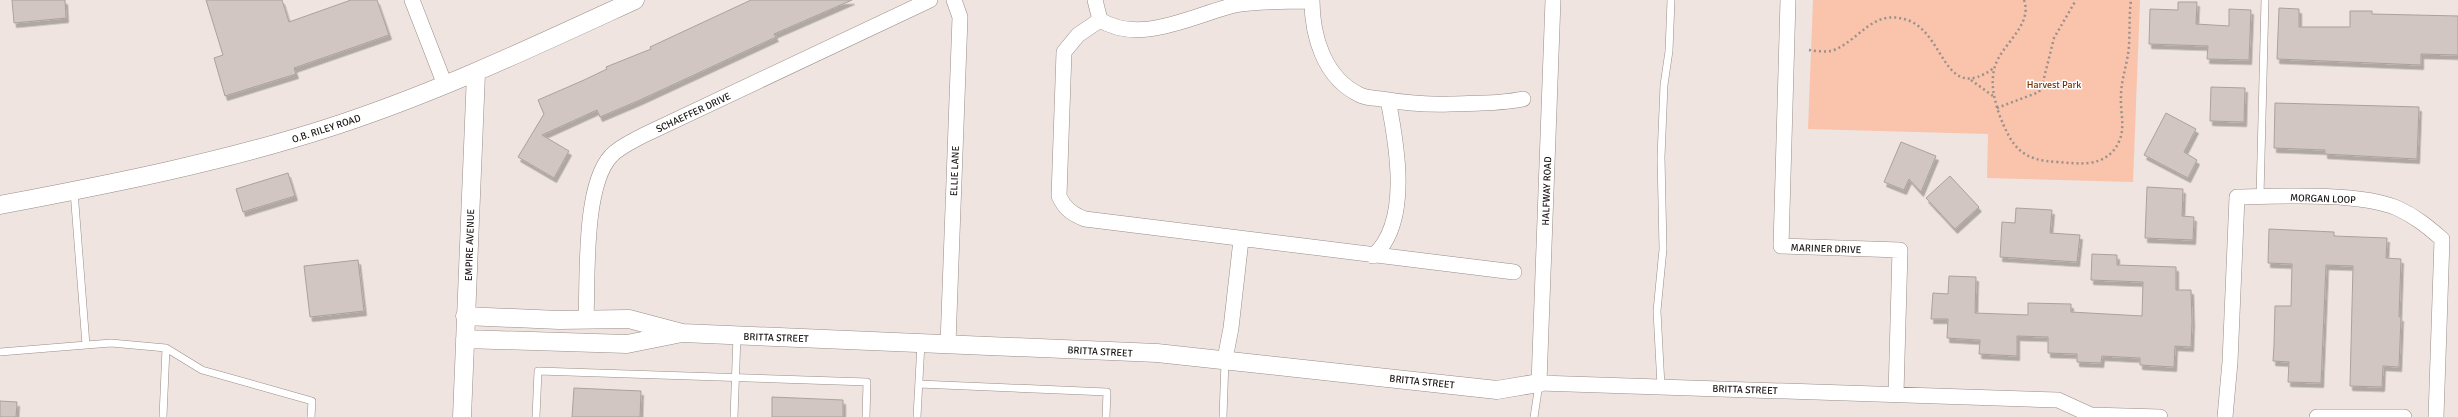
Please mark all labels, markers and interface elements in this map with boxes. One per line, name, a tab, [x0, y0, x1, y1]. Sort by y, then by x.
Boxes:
park label: Harvest Park	[2027, 79, 2081, 91]
street label: SCHAEFFER DRIVE	[654, 90, 733, 136]
street label: O.B. RILEY ROAD	[290, 112, 362, 146]
street label: ELLIE LANE	[948, 145, 962, 196]
street label: HALFWAY ROAD	[1540, 156, 1554, 226]
street label: MORGAN LOOP	[2290, 192, 2356, 206]
street label: EMPIRE AVENUE	[463, 208, 477, 281]
street label: MARINER DRIVE	[1790, 242, 1862, 256]
street label: BRITTA STREET	[743, 331, 809, 345]
street label: BRITTA STREET	[1067, 344, 1133, 360]
street label: BRITTA STREET	[1389, 373, 1455, 391]
street label: BRITTA STREET	[1712, 383, 1778, 397]

